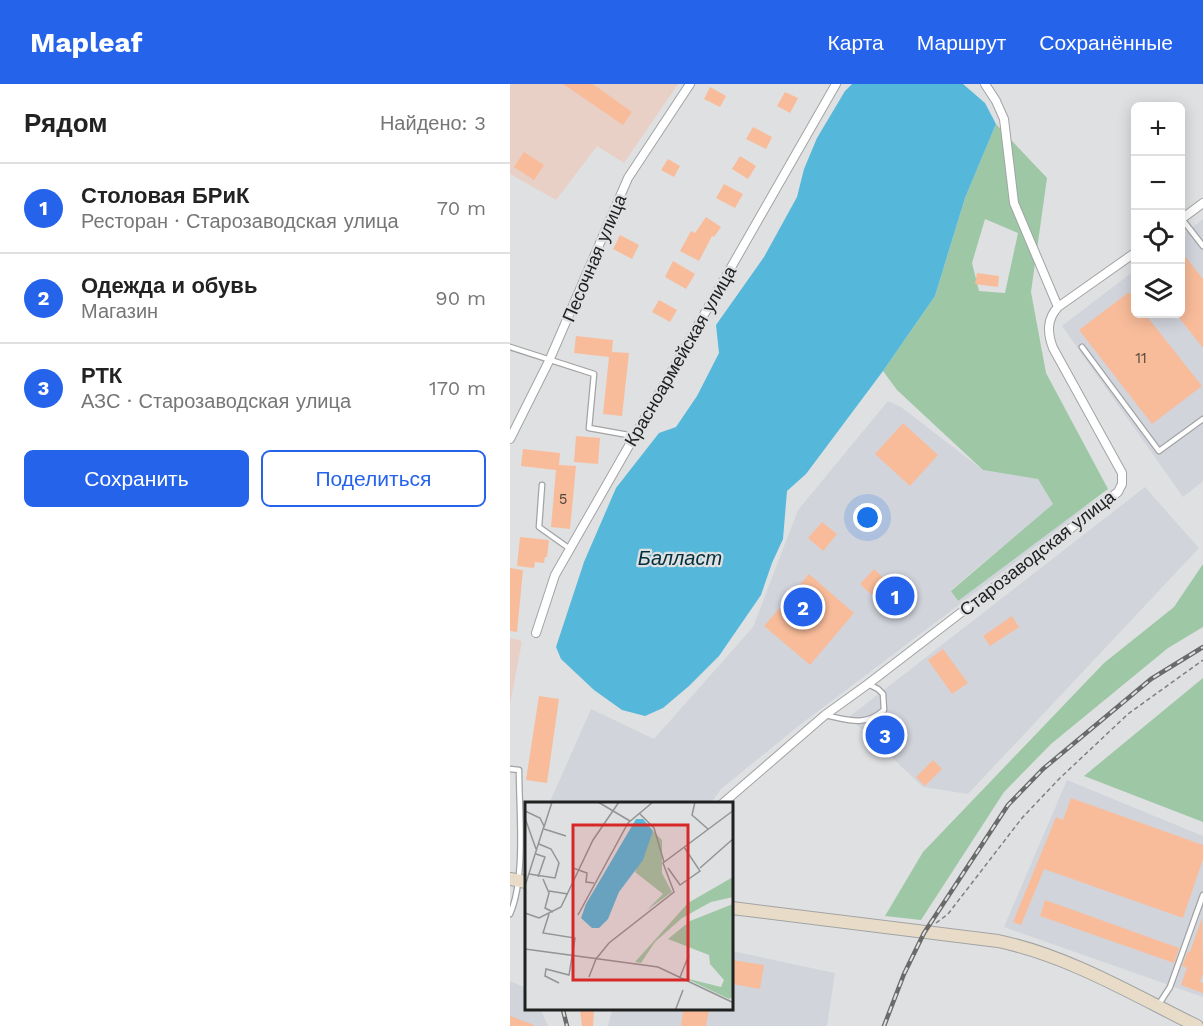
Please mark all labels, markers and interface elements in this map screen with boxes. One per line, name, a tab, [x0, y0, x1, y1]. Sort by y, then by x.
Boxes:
text: Mapleaf	[30, 26, 142, 59]
text: Карта	[828, 30, 884, 55]
text: Маршрут	[917, 30, 1006, 55]
text: Сохранённые	[1039, 30, 1173, 55]
map controls	[1131, 102, 1185, 318]
button: +	[1131, 102, 1185, 156]
text: Рядом	[24, 108, 107, 138]
text: Найдено: 3	[380, 111, 486, 135]
button: −	[1131, 156, 1185, 210]
text: Столовая БРиК	[81, 183, 249, 208]
street label: Песочная улица	[558, 190, 631, 325]
text: 1	[39, 196, 48, 220]
text: 70 m	[437, 196, 486, 220]
text: Ресторан · Старозаводская улица	[81, 209, 399, 233]
button: locate	[1131, 210, 1185, 264]
street label: Красноармейская улица	[620, 261, 741, 450]
button: layers	[1131, 264, 1185, 318]
text: Одежда и обувь	[81, 273, 257, 298]
text: 2	[38, 286, 49, 310]
text: 90 m	[435, 286, 486, 310]
text: Магазин	[81, 299, 158, 323]
house number: 11	[1135, 349, 1147, 367]
text: РТК	[81, 363, 122, 388]
text: 3	[38, 376, 49, 400]
text: 170 m	[429, 376, 486, 400]
text: АЗС · Старозаводская улица	[81, 389, 351, 413]
button: Сохранить	[24, 450, 249, 507]
button: Поделиться	[261, 450, 486, 507]
street label: Старозаводская улица	[955, 485, 1120, 620]
house number: 5	[559, 490, 567, 508]
your location	[853, 503, 882, 532]
water label: Балласт	[638, 546, 722, 570]
pin: 1	[876, 574, 914, 618]
pin: 2	[784, 584, 822, 630]
pin: 3	[866, 712, 904, 758]
inset map	[525, 802, 734, 1011]

